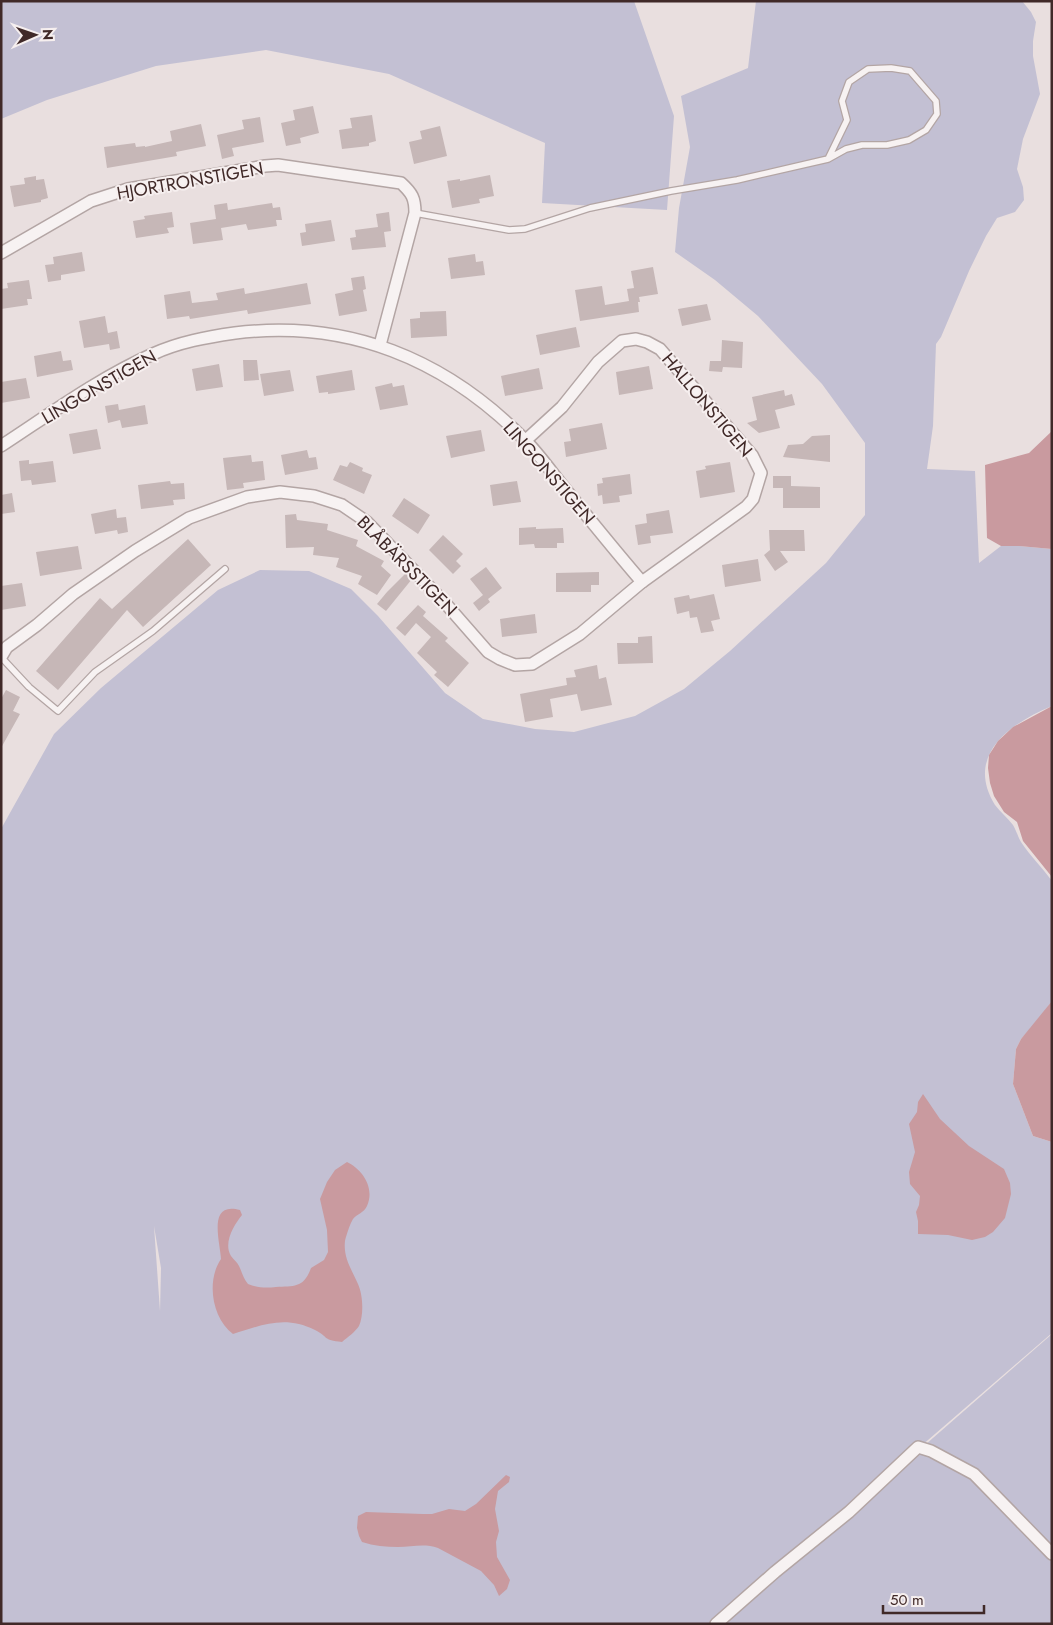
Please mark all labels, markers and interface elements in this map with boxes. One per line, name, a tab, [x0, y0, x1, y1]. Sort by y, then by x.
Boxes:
north arrow	[10, 10, 60, 60]
text: N	[38, 29, 58, 40]
street label: HJORTRONSTIGEN	[115, 155, 265, 207]
street label: LINGONSTIGEN	[37, 343, 161, 431]
street label: HALLONSTIGEN	[656, 347, 758, 463]
street label: LINGONSTIGEN	[497, 416, 601, 530]
street label: BLÅBÄRSSTIGEN	[351, 510, 463, 622]
scale bar	[883, 1582, 984, 1614]
text: 50 m	[890, 1589, 924, 1611]

